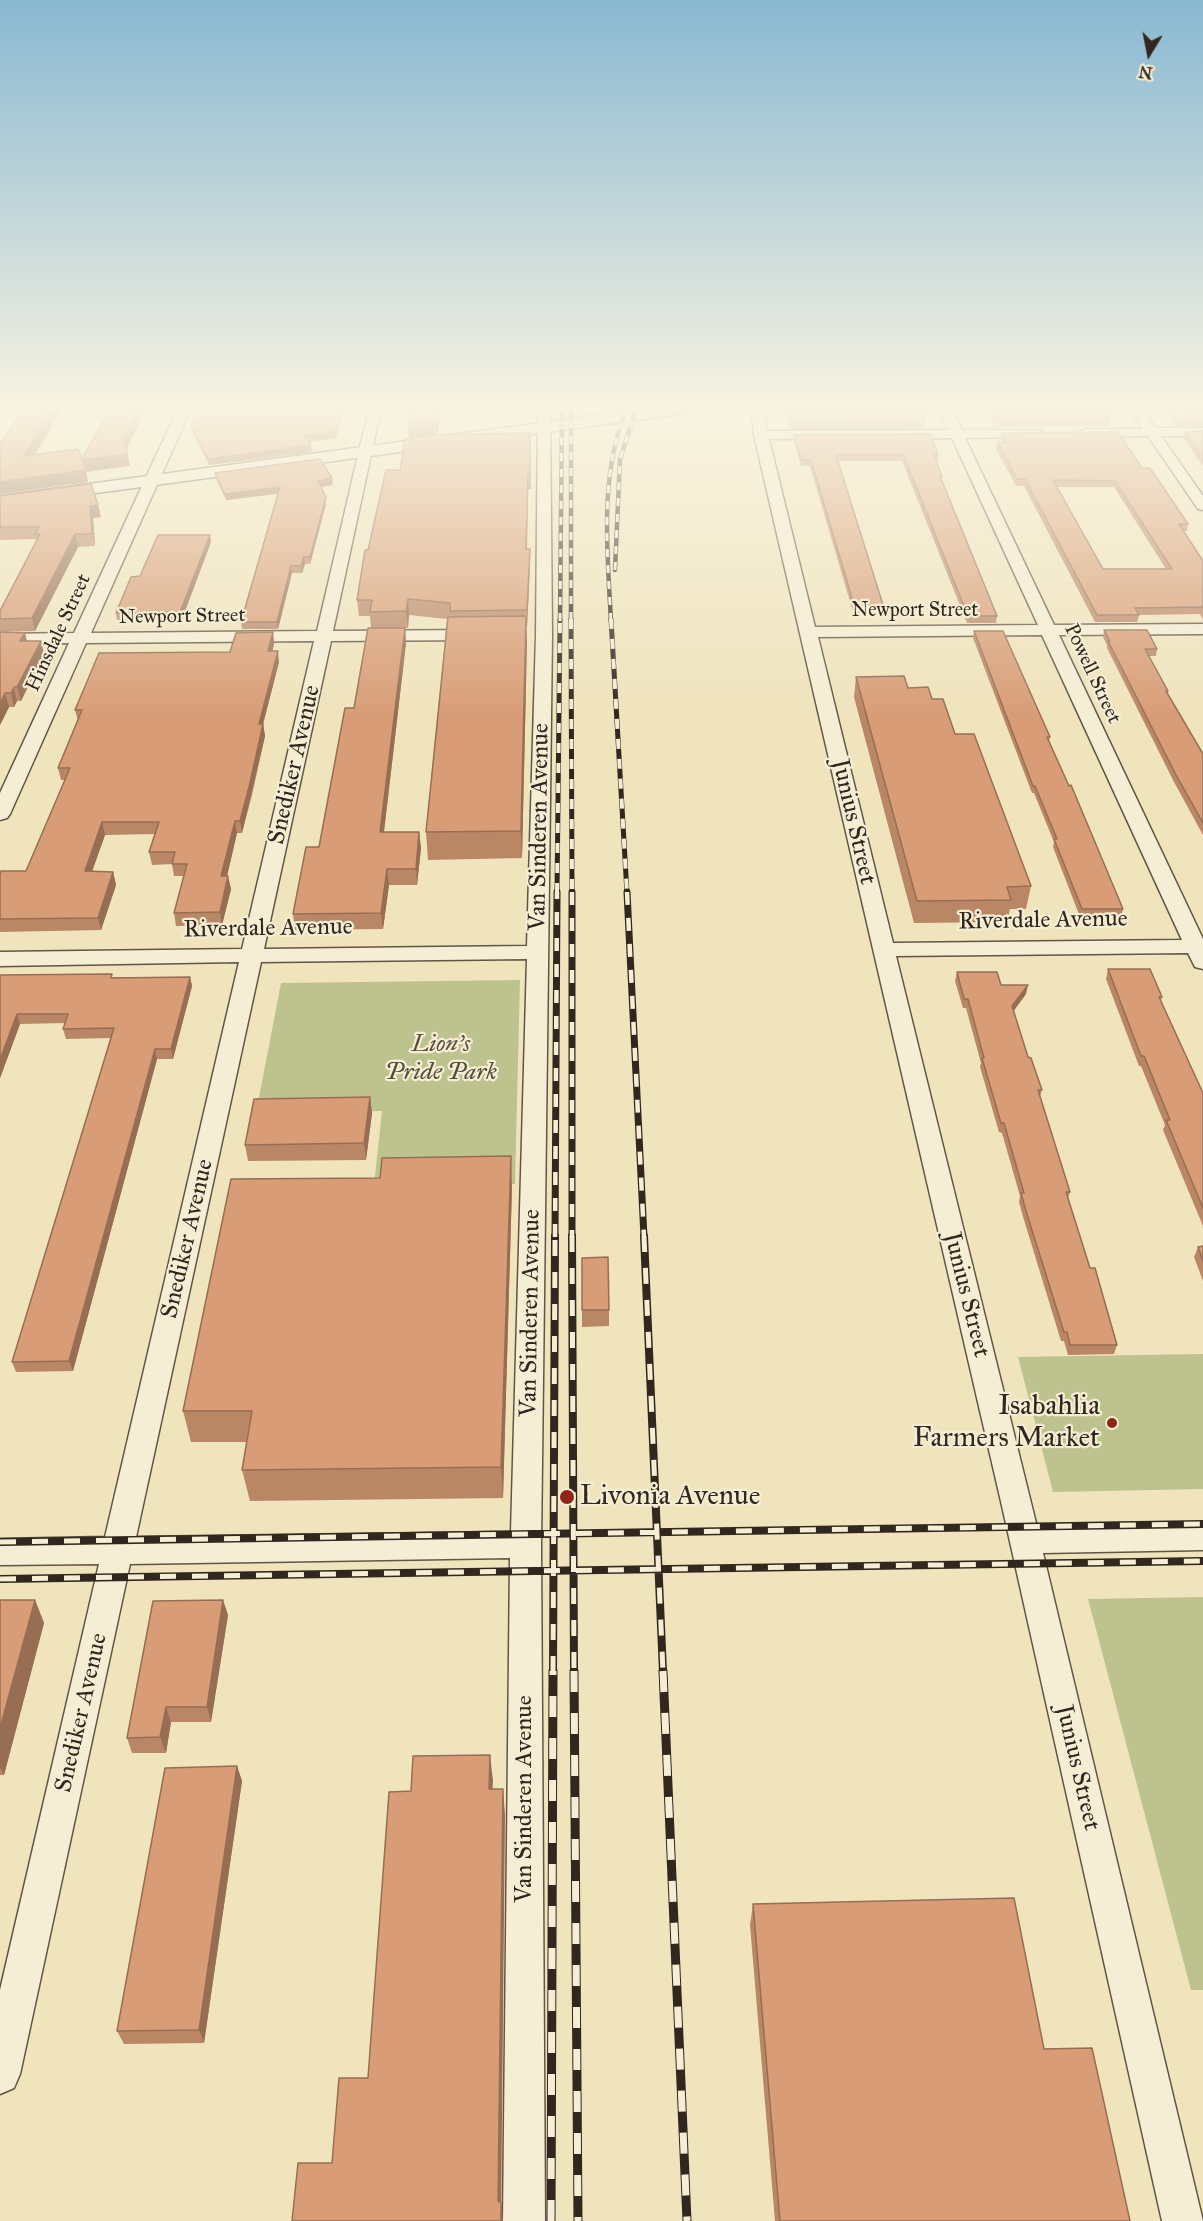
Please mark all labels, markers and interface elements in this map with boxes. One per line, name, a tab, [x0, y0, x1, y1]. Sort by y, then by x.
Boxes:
north arrow	[1119, 24, 1179, 84]
text: N	[1137, 62, 1154, 83]
street label: Hinsdale Street	[21, 570, 97, 696]
street label: Newport Street	[852, 599, 978, 623]
street label: Newport Street	[118, 604, 246, 630]
street label: Powell Street	[1058, 620, 1126, 728]
street label: Snediker Avenue	[263, 683, 327, 847]
street label: Van Sinderen Avenue	[524, 723, 556, 931]
street label: Junius Street	[825, 757, 881, 887]
street label: Riverdale Avenue	[958, 905, 1128, 937]
street label: Riverdale Avenue	[183, 913, 353, 945]
park label: Lion's Pride Park	[385, 1031, 497, 1087]
street label: Snediker Avenue	[156, 1157, 220, 1321]
street label: Van Sinderen Avenue	[515, 1209, 547, 1417]
street label: Junius Street	[937, 1230, 995, 1360]
place label: Isabahlia Farmers Market	[913, 1390, 1100, 1456]
marker: Isabahlia Farmers Market	[1105, 1416, 1119, 1430]
place label: Livonia Avenue	[580, 1480, 760, 1514]
marker: Livonia Avenue	[558, 1488, 576, 1506]
street label: Snediker Avenue	[50, 1631, 114, 1795]
street label: Van Sinderen Avenue	[511, 1695, 539, 1903]
street label: Junius Street	[1049, 1703, 1105, 1833]

